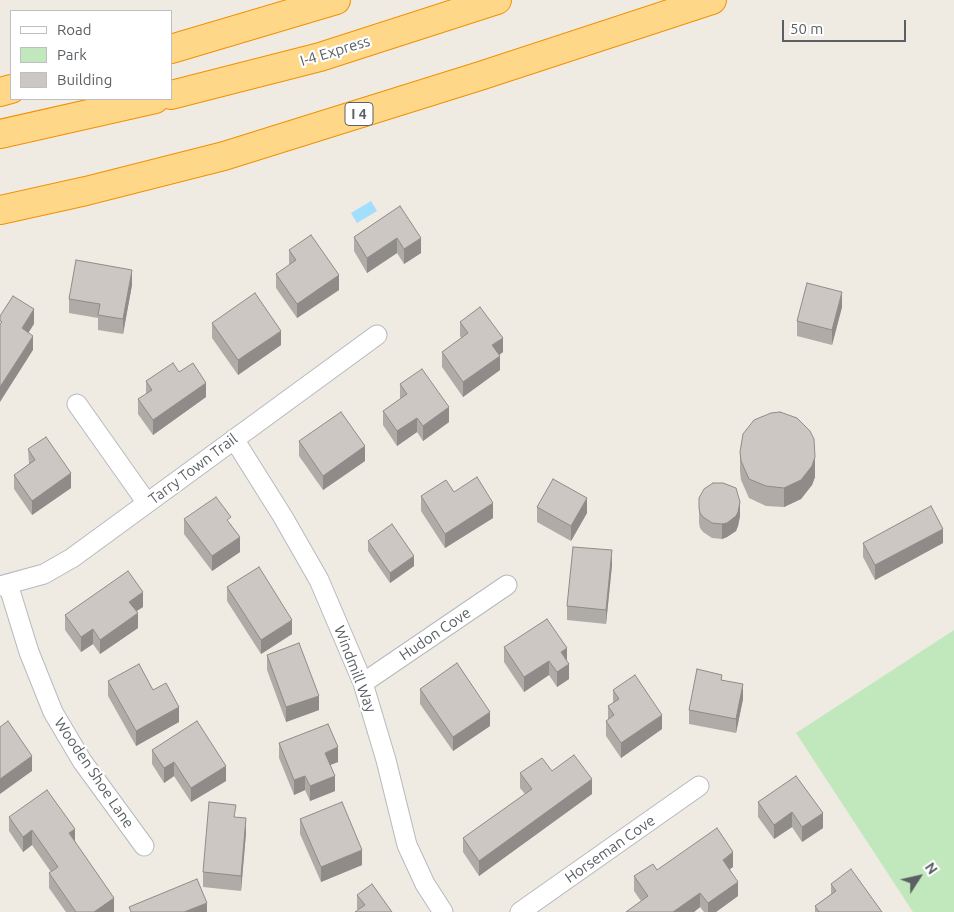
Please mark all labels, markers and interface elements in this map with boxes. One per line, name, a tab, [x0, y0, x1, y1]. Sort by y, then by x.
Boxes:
legend	[10, 10, 172, 100]
scale bar	[784, 10, 908, 42]
text: 50 m	[790, 20, 823, 37]
text: Road	[57, 21, 92, 38]
street label: I-4 Express	[298, 32, 372, 70]
text: Park	[57, 46, 87, 63]
text: Building	[57, 71, 112, 88]
road number: I 4	[345, 102, 373, 126]
street label: Tarry Town Trail	[145, 430, 241, 508]
street label: Hudon Cove	[396, 604, 474, 664]
street label: Windmill Way	[330, 623, 380, 715]
street label: Wooden Shoe Lane	[50, 714, 138, 832]
street label: Horseman Cove	[561, 811, 659, 887]
north arrow	[894, 852, 944, 902]
text: N	[922, 860, 941, 877]

